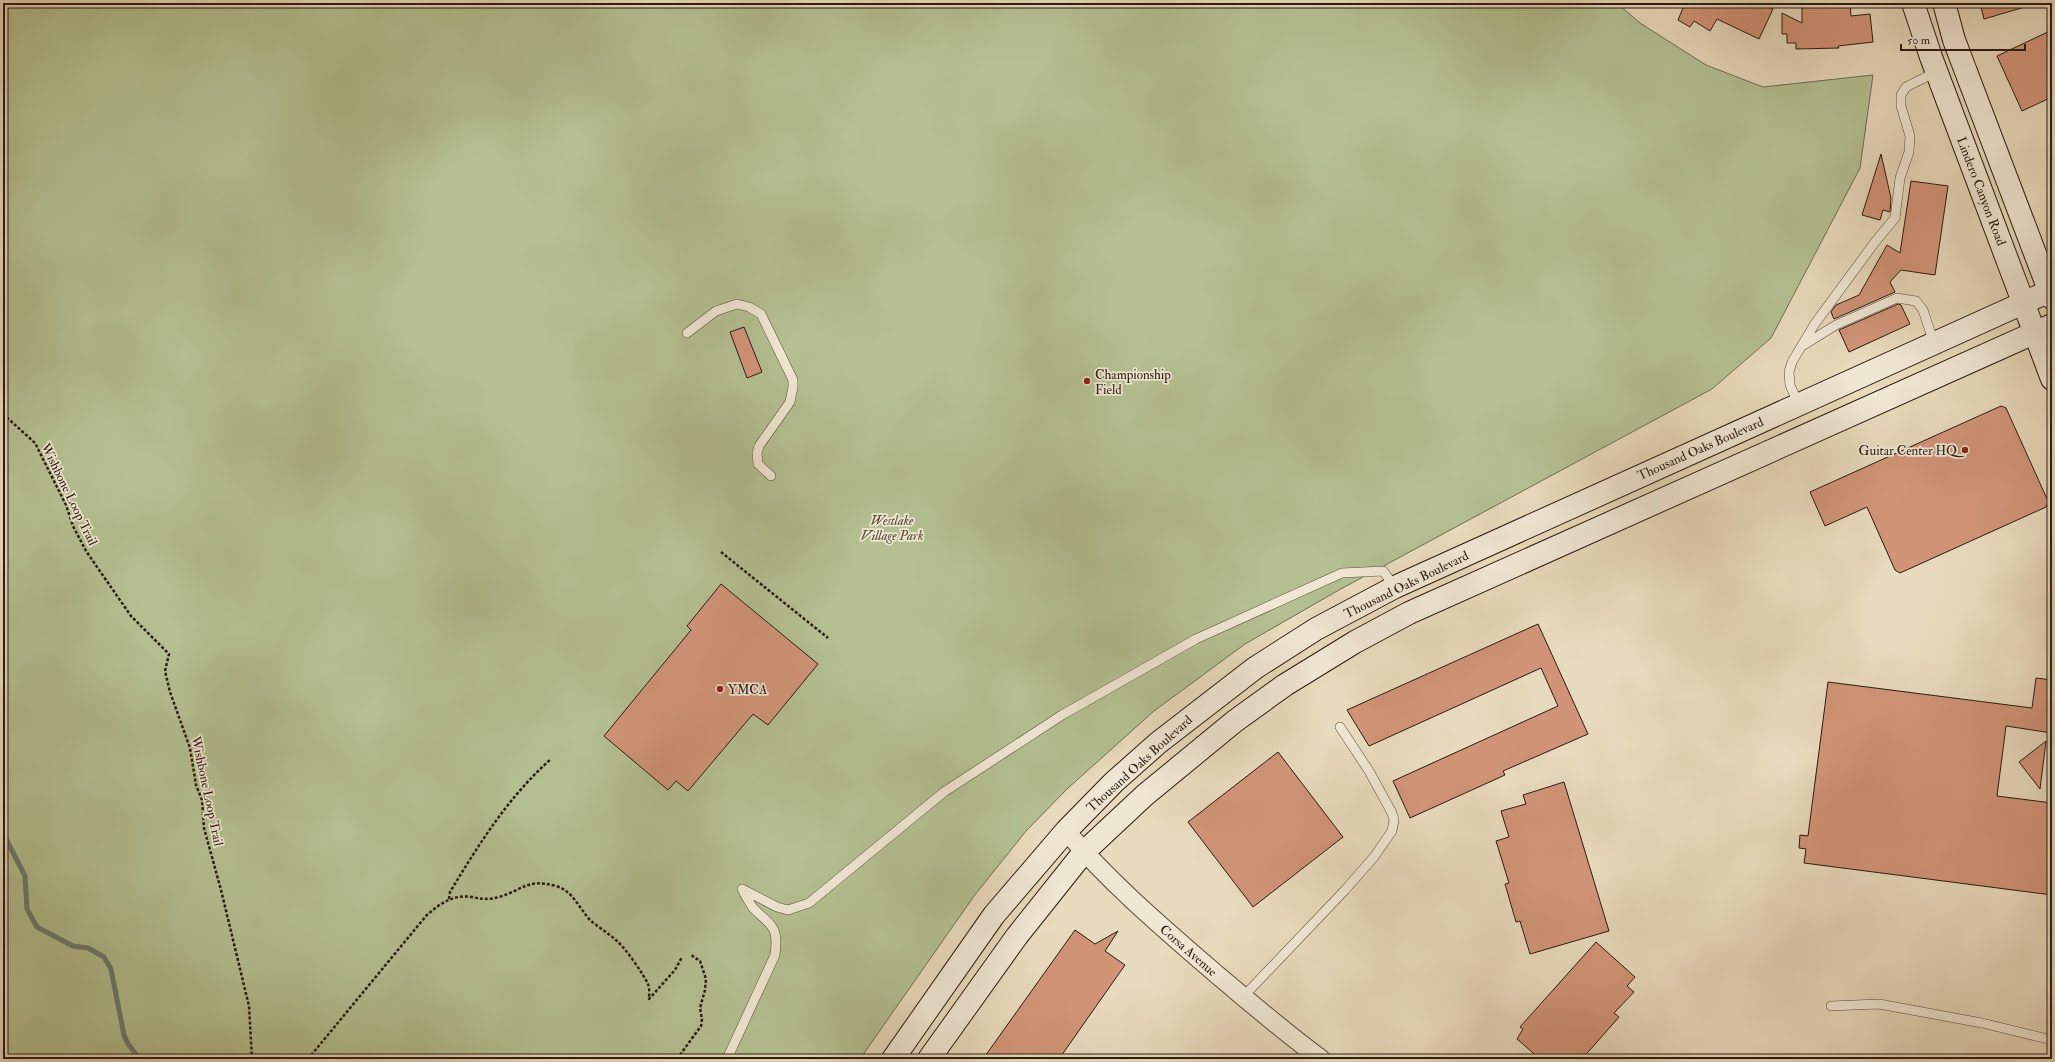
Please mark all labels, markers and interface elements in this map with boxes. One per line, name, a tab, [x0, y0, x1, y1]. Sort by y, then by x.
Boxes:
scale bar	[1901, 26, 2025, 52]
text: 50 m	[1907, 33, 1931, 48]
street label: Lindero Canyon Road	[1952, 135, 2009, 249]
place label: Championship Field	[1095, 367, 1171, 398]
marker: Championship Field	[1082, 376, 1092, 386]
street label: Thousand Oaks Boulevard	[1635, 414, 1767, 484]
street label: Wishbone Loop Trail	[36, 440, 101, 549]
place label: Guitar Center HQ	[1858, 443, 1965, 459]
marker: Guitar Center HQ	[1960, 445, 1970, 455]
park label: Westlake Village Park	[861, 513, 923, 544]
street label: Thousand Oaks Boulevard	[1342, 548, 1472, 622]
place label: YMCA	[728, 682, 768, 698]
marker: YMCA	[715, 684, 725, 694]
street label: Thousand Oaks Boulevard	[1084, 712, 1196, 815]
street label: Wishbone Loop Trail	[186, 734, 227, 848]
street label: Corsa Avenue	[1156, 921, 1221, 980]

